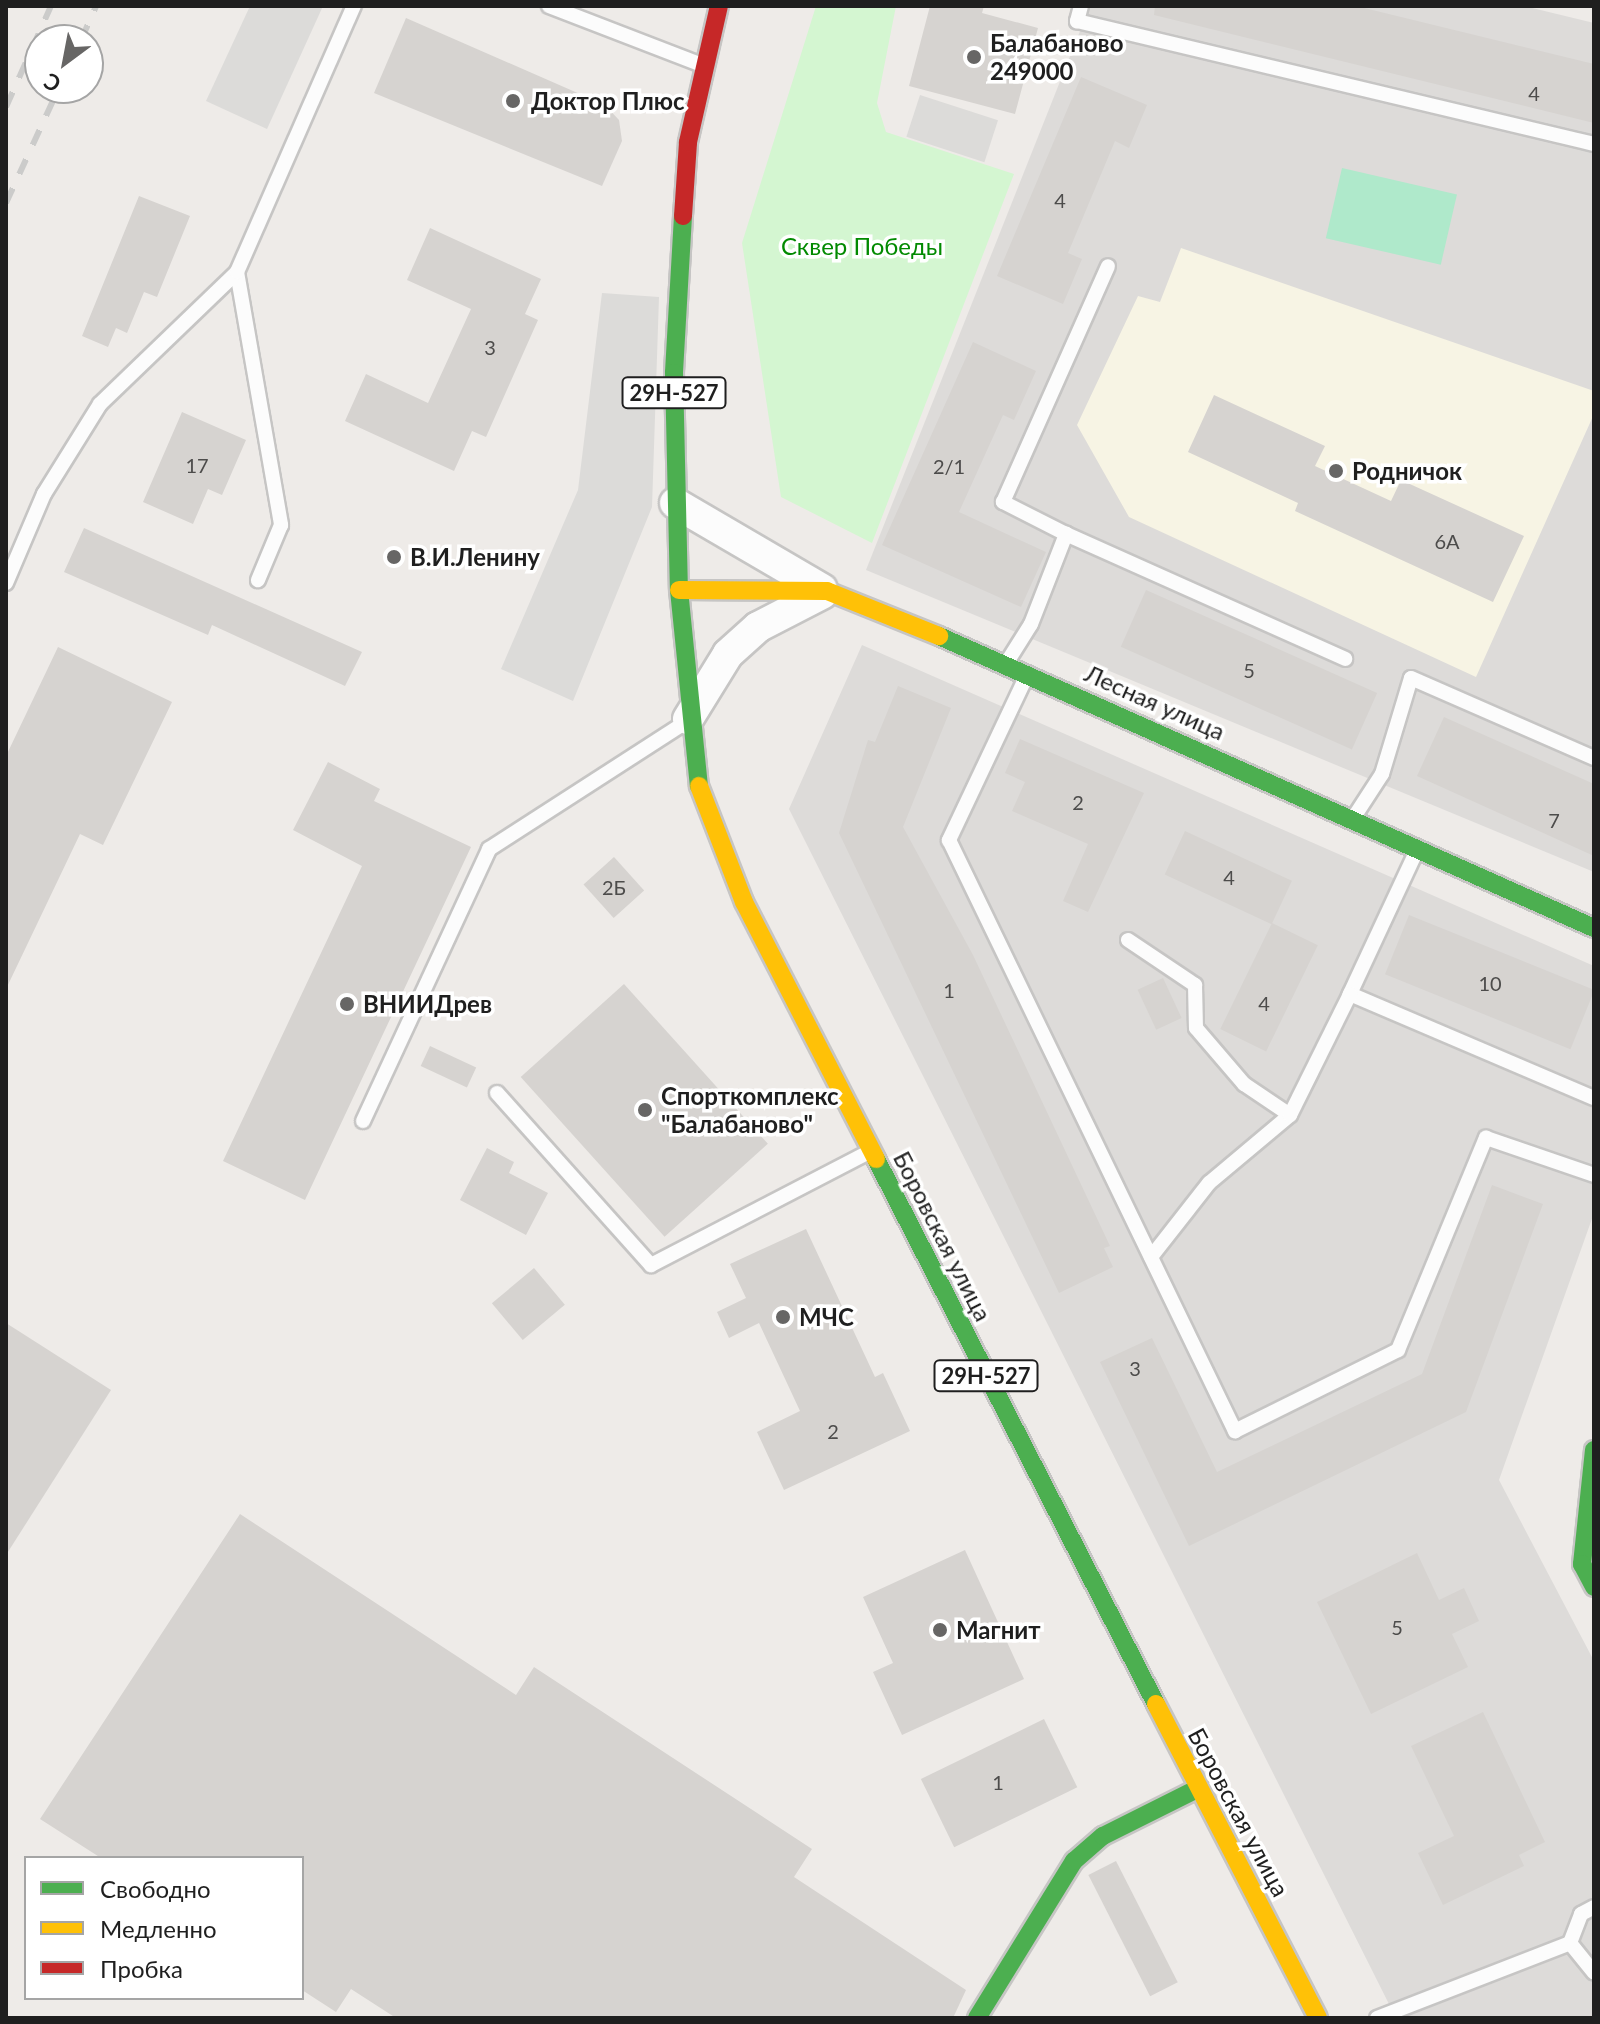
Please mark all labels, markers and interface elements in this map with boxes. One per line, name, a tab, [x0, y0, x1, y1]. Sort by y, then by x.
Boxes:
north arrow	[24, 24, 104, 104]
place label: Балабаново 249000	[990, 29, 1123, 85]
marker: Балабаново 249000	[965, 48, 983, 66]
text: С	[39, 68, 65, 98]
house number: 4	[1528, 81, 1540, 105]
place label: Доктор Плюс	[531, 87, 685, 115]
marker: Доктор Плюс	[502, 90, 524, 112]
house number: 4	[1054, 188, 1066, 212]
park label: Сквер Победы	[781, 232, 943, 260]
house number: 3	[484, 335, 496, 359]
road number: 29Н-527	[620, 375, 728, 411]
house number: 17	[185, 453, 209, 477]
house number: 2/1	[933, 454, 965, 478]
place label: Родничок	[1352, 457, 1462, 485]
marker: Родничок	[1327, 462, 1345, 480]
house number: 6А	[1434, 529, 1460, 553]
place label: В.И.Ленину	[410, 543, 540, 571]
marker: В.И.Ленину	[385, 548, 403, 566]
street label: Лесная улица	[1081, 658, 1229, 746]
house number: 5	[1243, 658, 1255, 682]
house number: 2	[1072, 790, 1084, 814]
house number: 7	[1548, 808, 1560, 832]
house number: 4	[1223, 865, 1235, 889]
house number: 2Б	[602, 875, 626, 899]
house number: 10	[1478, 971, 1502, 995]
house number: 1	[943, 978, 955, 1002]
place label: ВНИИДрев	[363, 990, 492, 1018]
house number: 4	[1258, 991, 1270, 1015]
marker: ВНИИДрев	[338, 995, 356, 1013]
place label: Спорткомплекс "Балабаново"	[661, 1082, 839, 1138]
marker: Спорткомплекс "Балабаново"	[636, 1101, 654, 1119]
street label: Боровская улица	[888, 1146, 998, 1326]
place label: МЧС	[799, 1303, 854, 1331]
marker: МЧС	[774, 1308, 792, 1326]
house number: 3	[1129, 1356, 1141, 1380]
road number: 29Н-527	[932, 1358, 1040, 1394]
house number: 2	[827, 1419, 839, 1443]
house number: 5	[1391, 1615, 1403, 1639]
place label: Магнит	[956, 1616, 1041, 1644]
marker: Магнит	[931, 1621, 949, 1639]
street label: Боровская улица	[1182, 1723, 1296, 1901]
house number: 1	[992, 1770, 1004, 1794]
legend	[24, 1856, 304, 2000]
text: Свободно	[100, 1874, 211, 1903]
text: Медленно	[100, 1914, 217, 1943]
text: Пробка	[100, 1954, 183, 1983]

